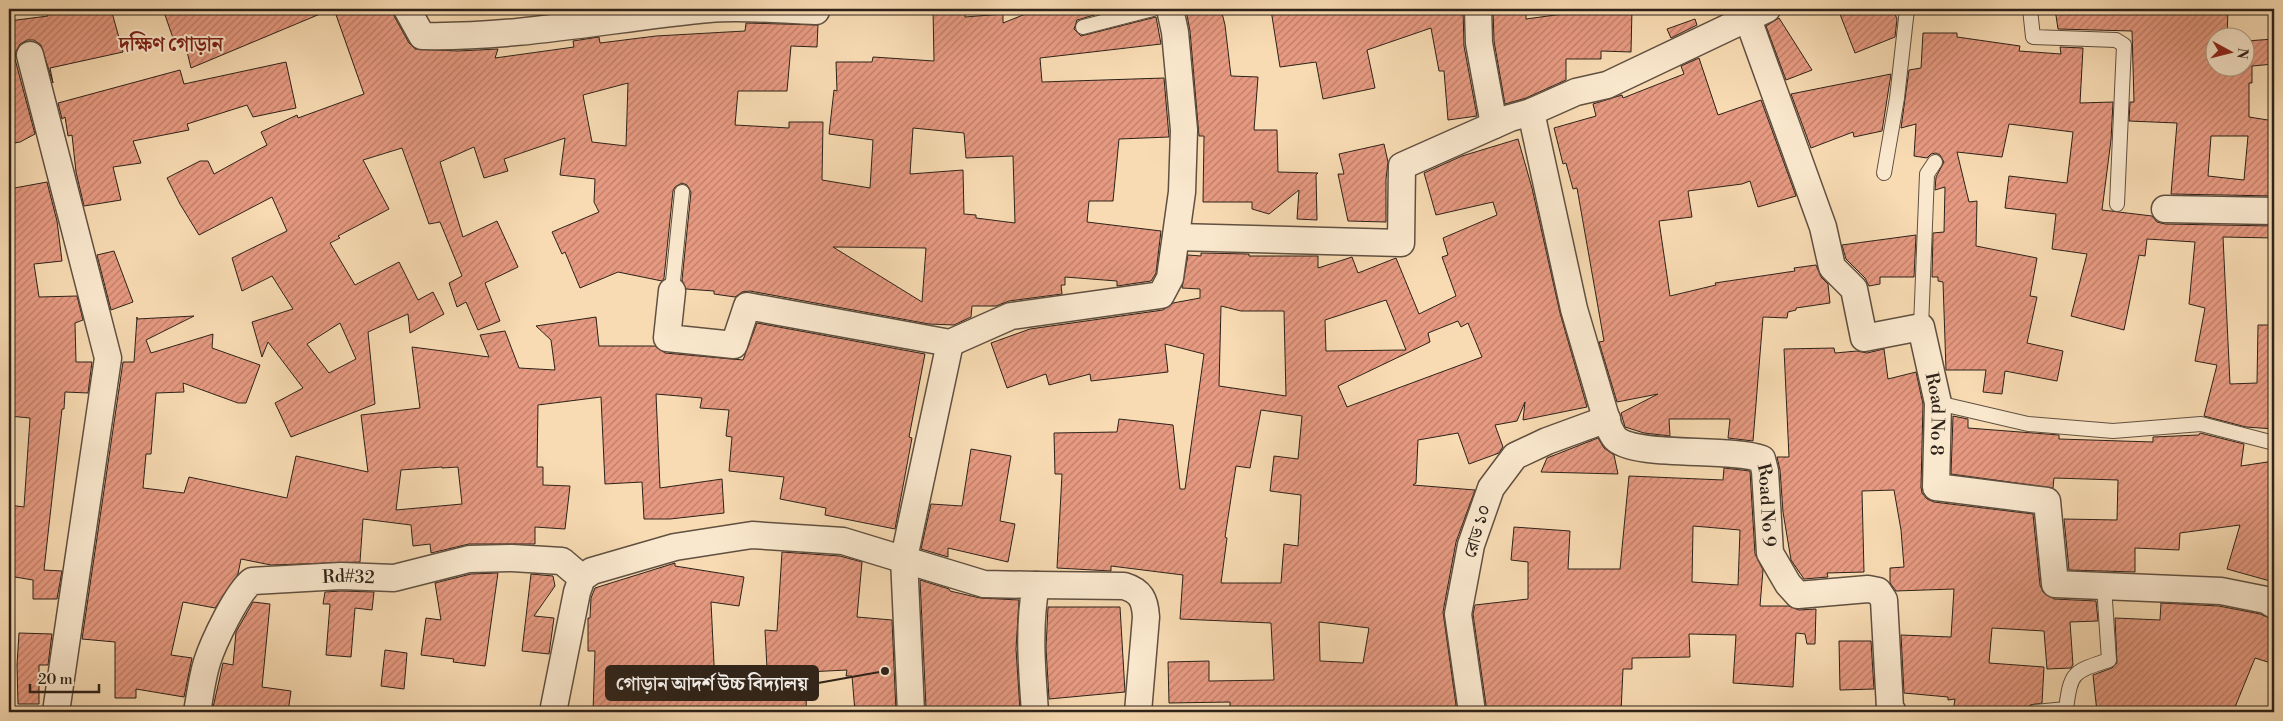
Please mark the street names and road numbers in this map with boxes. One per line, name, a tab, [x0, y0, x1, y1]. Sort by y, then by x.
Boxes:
street label: Road No 8	[1920, 370, 1949, 456]
street label: Road No 9	[1752, 461, 1781, 548]
street label: রোড ১০	[1458, 501, 1497, 561]
street label: Rd#32	[322, 565, 375, 589]

